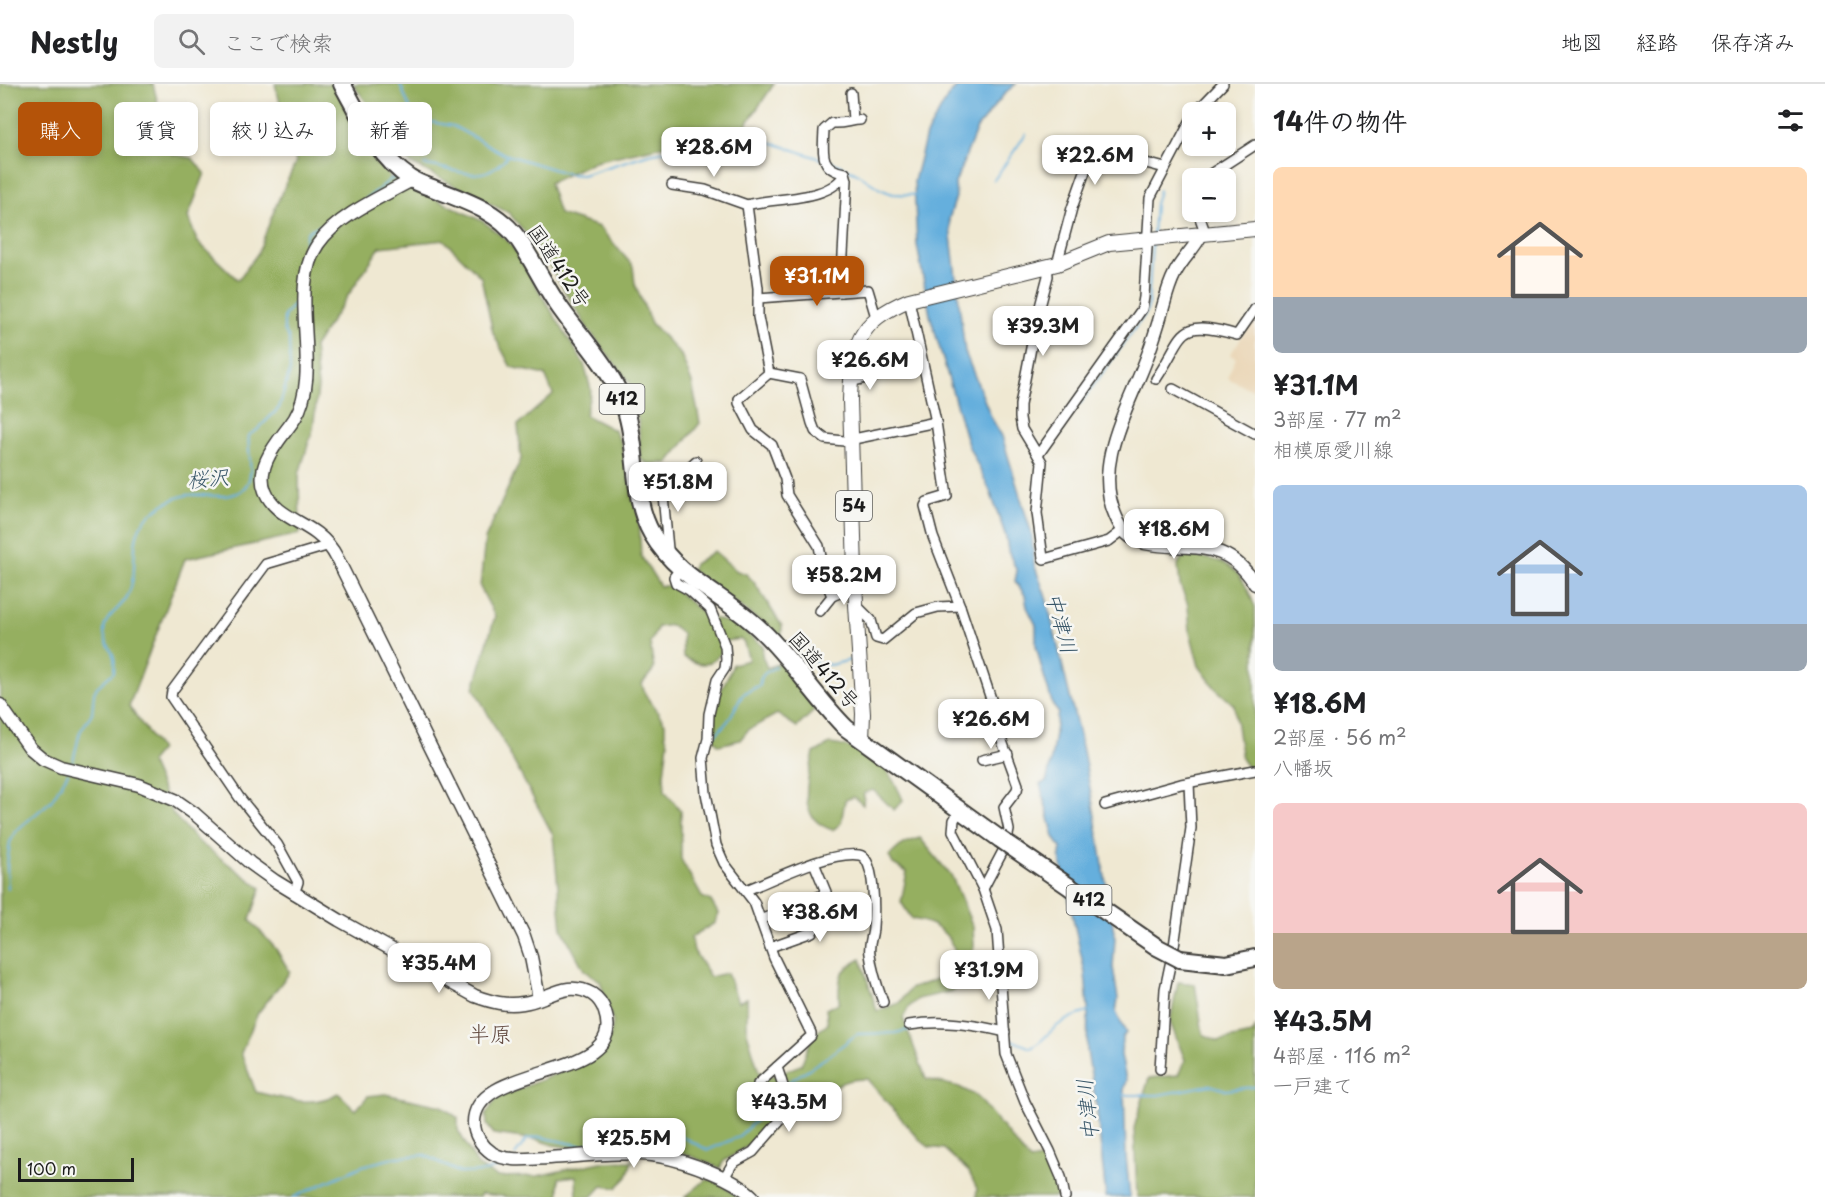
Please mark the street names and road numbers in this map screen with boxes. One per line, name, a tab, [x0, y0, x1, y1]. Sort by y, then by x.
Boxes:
street label: 国道412号	[521, 218, 599, 313]
road number: 412	[600, 384, 644, 414]
road number: 54	[836, 491, 872, 521]
street label: 国道412号	[782, 624, 867, 715]
road number: 412	[1066, 885, 1112, 915]

